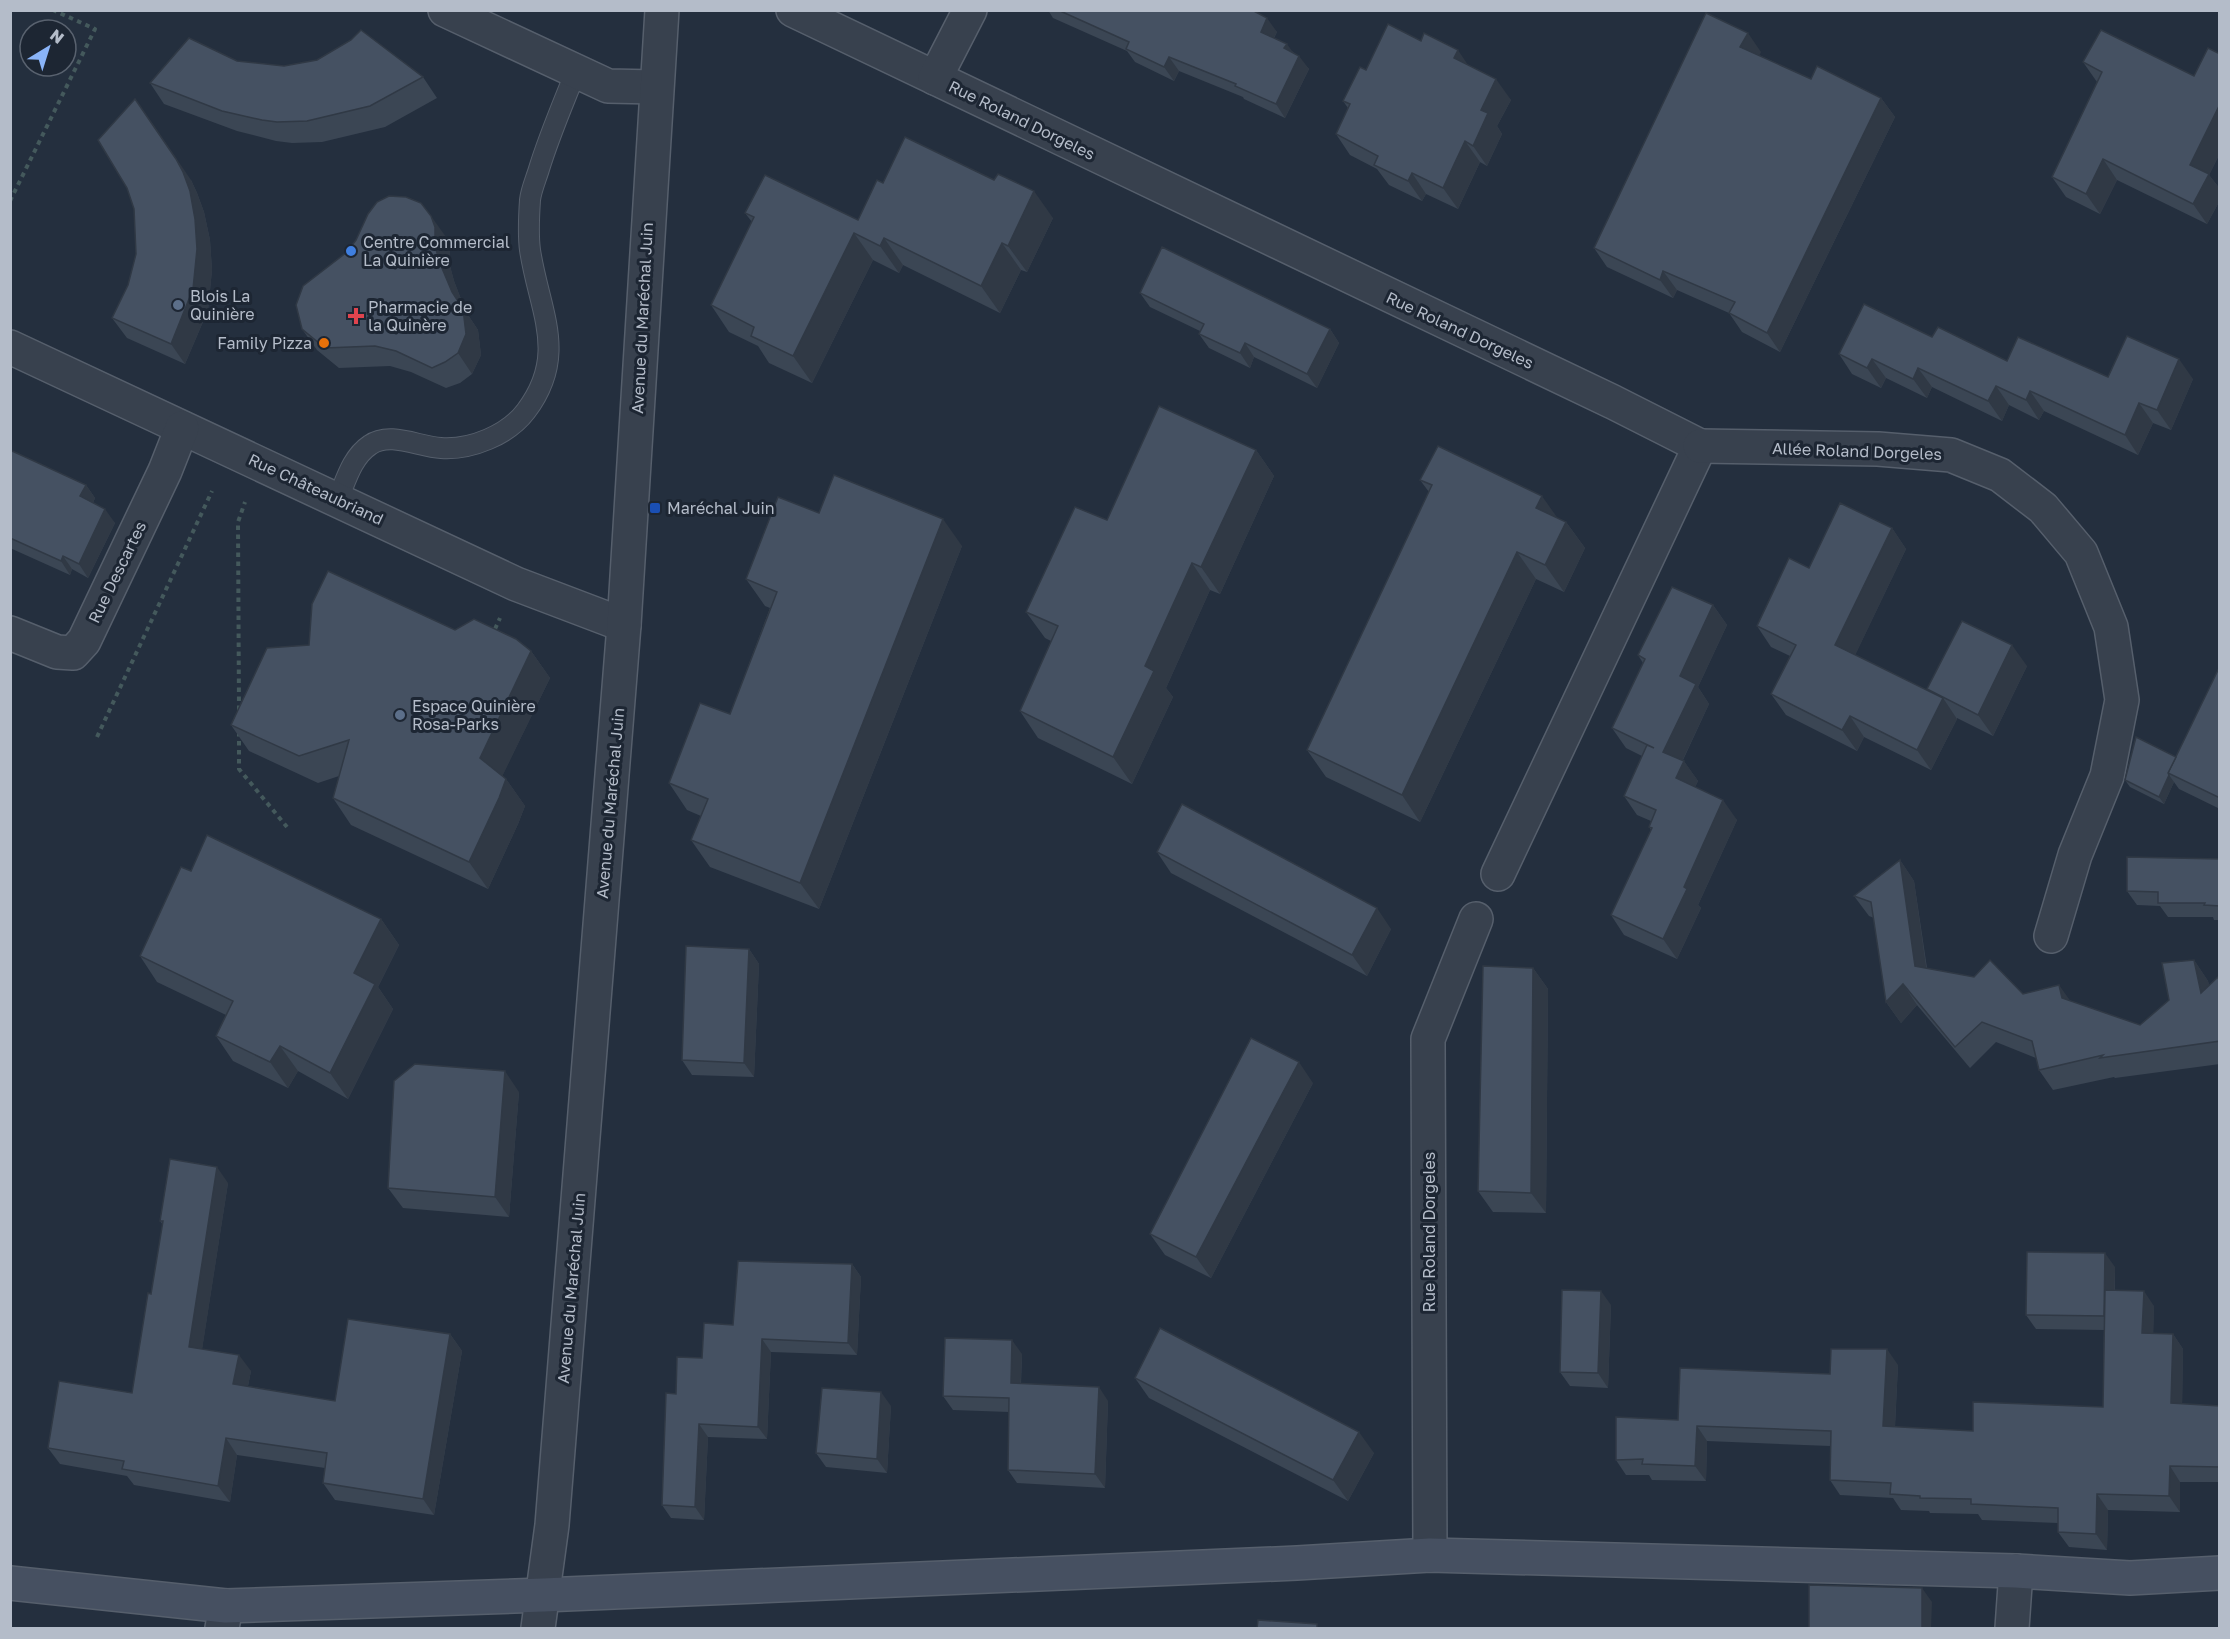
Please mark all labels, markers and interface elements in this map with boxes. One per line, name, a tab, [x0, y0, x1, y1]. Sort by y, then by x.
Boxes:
north arrow	[18, 18, 78, 78]
text: N	[46, 25, 68, 48]
street label: Rue Roland Dorgeles	[946, 76, 1098, 164]
street label: Avenue du Maréchal Juin	[627, 222, 657, 414]
place label: Centre Commercial La Quinière	[363, 232, 510, 270]
marker: Centre Commercial La Quinière	[344, 244, 358, 258]
place label: Blois La Quinière	[190, 286, 255, 324]
street label: Rue Roland Dorgeles	[1383, 287, 1537, 373]
place label: Pharmacie de la Quinère	[368, 297, 472, 335]
marker: Blois La Quinière	[171, 298, 185, 312]
marker: Pharmacie de la Quinère	[349, 309, 363, 323]
place label: Family Pizza	[217, 333, 312, 353]
marker: Family Pizza	[317, 336, 331, 350]
street label: Allée Roland Dorgeles	[1772, 438, 1942, 464]
street label: Rue Châteaubriand	[245, 449, 387, 529]
place label: Maréchal Juin	[667, 498, 775, 518]
marker: Maréchal Juin	[648, 501, 662, 515]
street label: Rue Descartes	[84, 518, 150, 626]
place label: Espace Quinière Rosa-Parks	[412, 696, 536, 734]
street label: Avenue du Maréchal Juin	[592, 707, 628, 899]
marker: Espace Quinière Rosa-Parks	[393, 708, 407, 722]
street label: Rue Roland Dorgeles	[1419, 1152, 1439, 1312]
street label: Avenue du Maréchal Juin	[553, 1192, 589, 1384]

